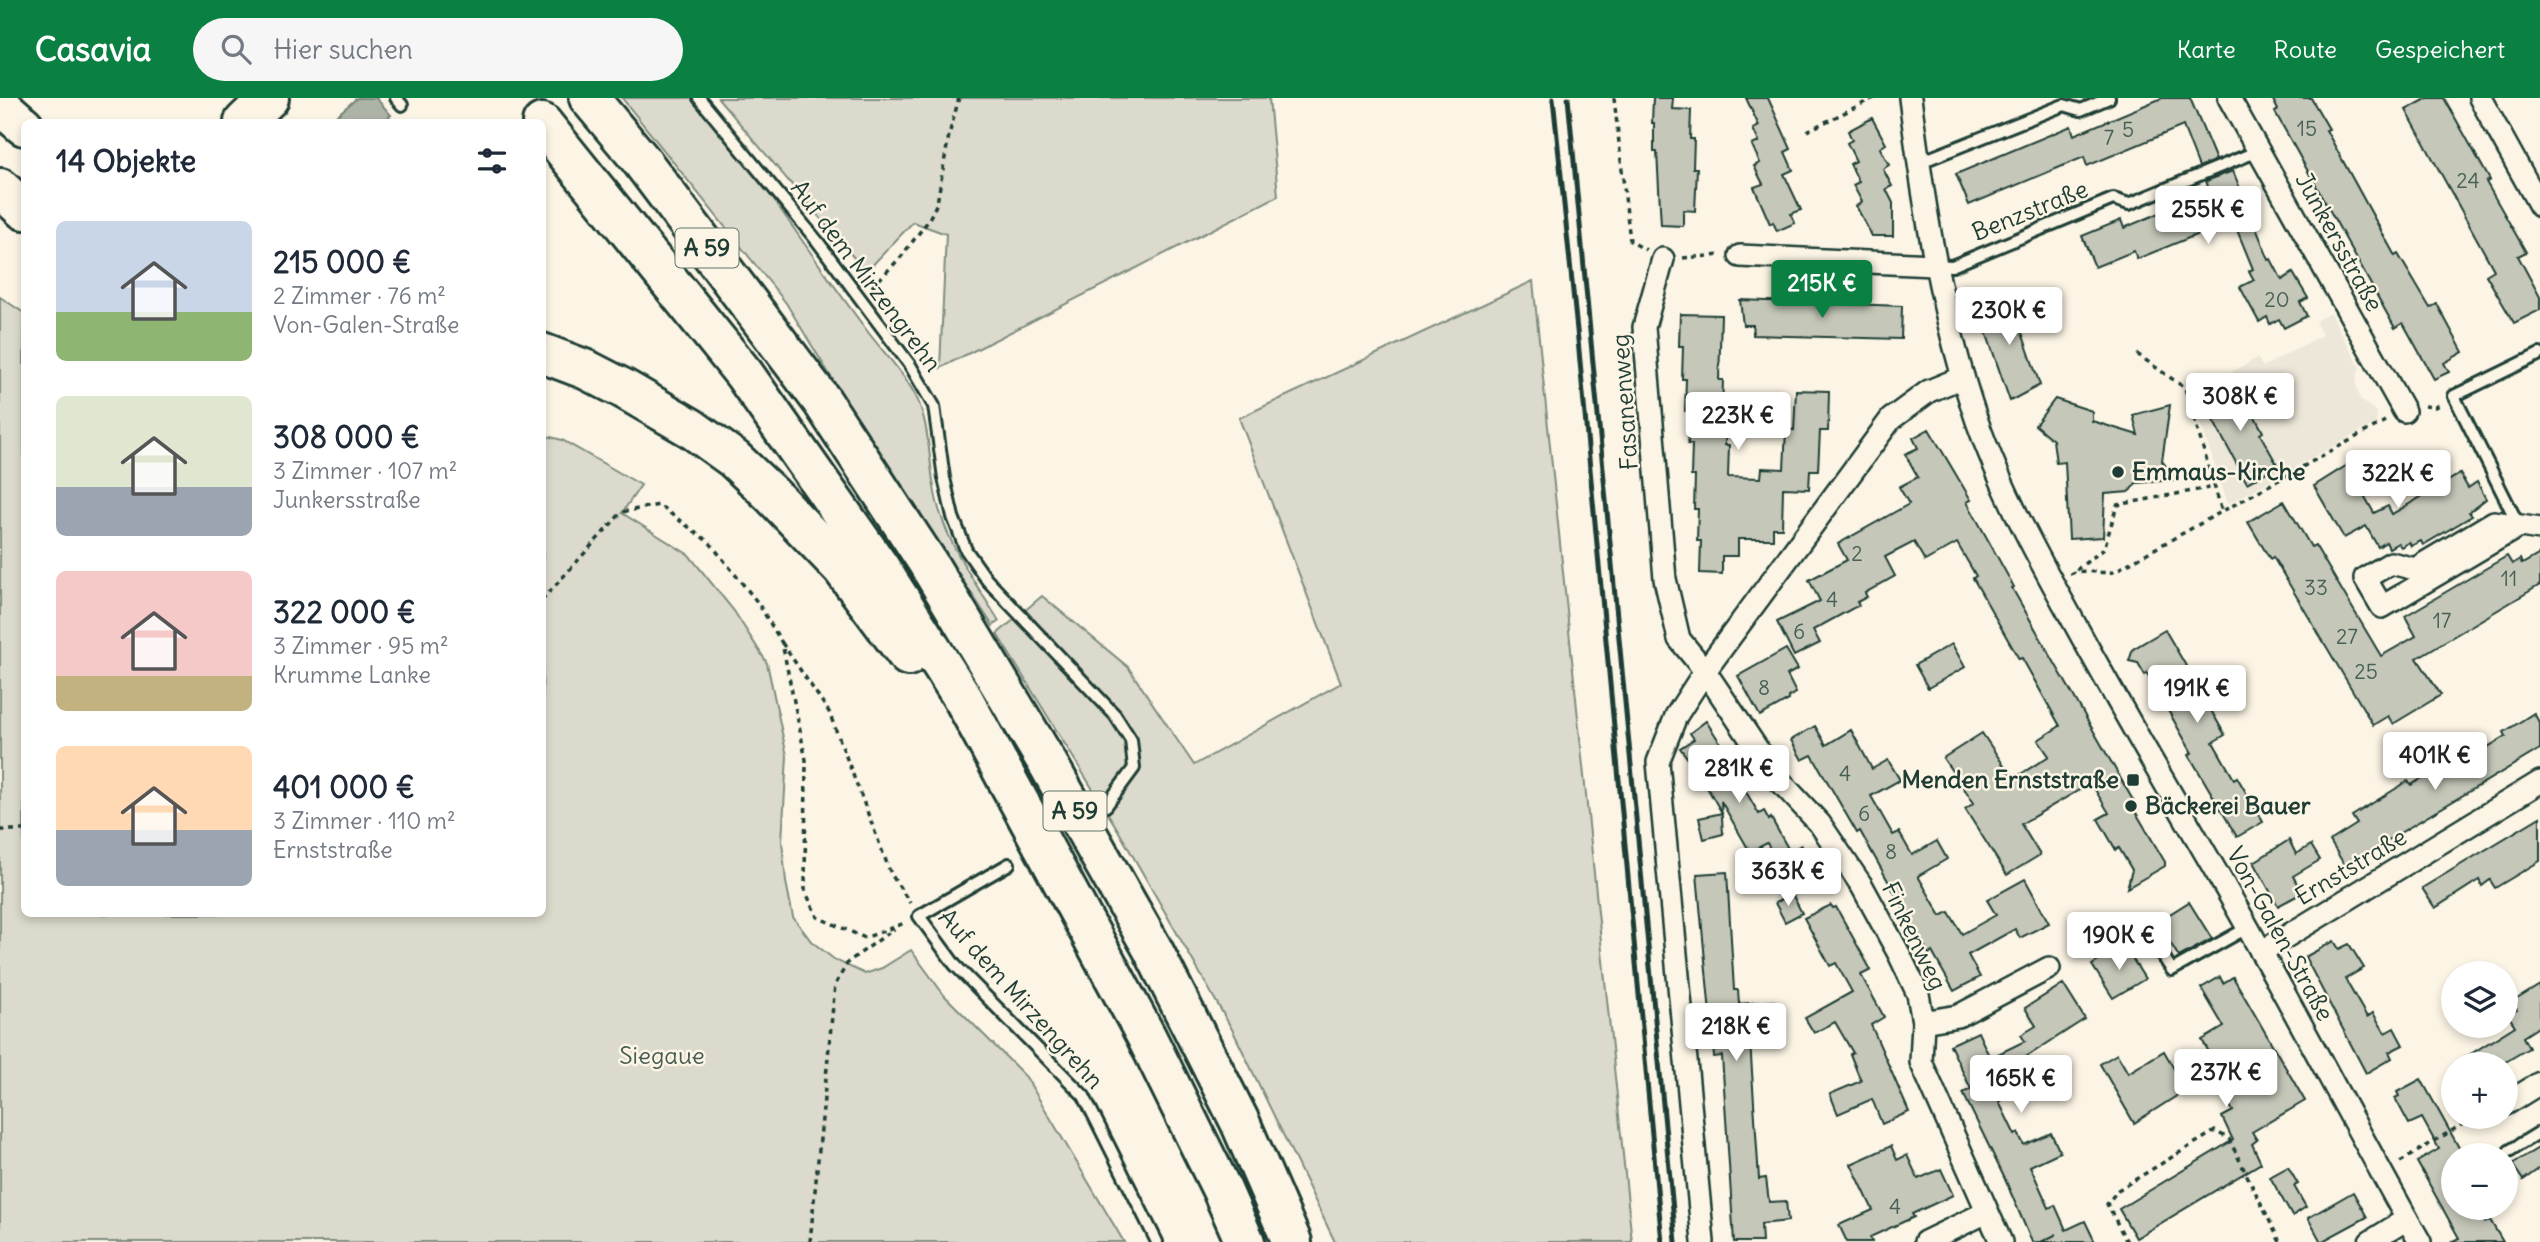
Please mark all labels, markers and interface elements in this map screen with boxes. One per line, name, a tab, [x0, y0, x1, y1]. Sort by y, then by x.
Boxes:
search box	[193, 18, 683, 81]
text: Casavia	[35, 28, 151, 70]
icon: search	[217, 30, 255, 68]
text: Hier suchen	[273, 33, 413, 66]
text: Karte	[2177, 34, 2236, 64]
text: Route	[2274, 34, 2337, 64]
text: Gespeichert	[2375, 34, 2505, 64]
house number: 15	[2297, 115, 2317, 142]
house number: 5	[2122, 116, 2134, 143]
house number: 7	[2104, 124, 2114, 151]
text: 14 Objekte	[56, 142, 196, 180]
icon: filters	[473, 142, 511, 180]
street label: Junkersstraße	[2289, 167, 2390, 316]
house number: 24	[2456, 167, 2480, 194]
street label: Benzstraße	[1967, 173, 2092, 247]
street label: Auf dem Mirzengrehn	[785, 174, 949, 377]
pin: 255K €	[2151, 186, 2265, 246]
text: 255K €	[2171, 194, 2245, 223]
road number: A 59	[676, 228, 738, 267]
text: 215 000 €	[273, 243, 411, 281]
icon: home	[112, 249, 196, 333]
pin: 215K €	[1765, 260, 1879, 320]
text: 215K €	[1787, 268, 1857, 297]
text: 2 Zimmer · 76 m²	[273, 281, 446, 310]
house number: 20	[2264, 286, 2290, 313]
pin: 230K €	[1952, 288, 2066, 347]
text: 230K €	[1971, 295, 2047, 324]
text: Von-Galen-Straße	[273, 310, 459, 339]
street label: Fasanenweg	[1604, 333, 1644, 471]
pin: 308K €	[2183, 374, 2297, 433]
text: 308K €	[2202, 381, 2278, 410]
pin: 223K €	[1681, 392, 1795, 452]
text: 223K €	[1702, 400, 1774, 429]
text: 308 000 €	[273, 418, 420, 456]
icon: home	[112, 424, 196, 508]
pin: 322K €	[2341, 450, 2455, 510]
text: 3 Zimmer · 107 m²	[273, 456, 457, 485]
place label: Emmaus-Kirche	[2132, 456, 2305, 486]
text: 322K €	[2362, 458, 2434, 487]
marker: Emmaus-Kirche	[2110, 464, 2126, 480]
text: Junkersstraße	[273, 485, 421, 514]
house number: 2	[1851, 540, 1863, 567]
house number: 11	[2501, 565, 2517, 592]
house number: 33	[2304, 574, 2328, 601]
house number: 4	[1826, 586, 1838, 613]
text: 322 000 €	[273, 593, 416, 631]
icon: home	[112, 599, 196, 683]
house number: 17	[2433, 607, 2451, 634]
house number: 6	[1793, 618, 1805, 645]
house number: 27	[2336, 623, 2358, 650]
text: 3 Zimmer · 95 m²	[273, 631, 449, 660]
house number: 25	[2354, 658, 2378, 685]
text: Krumme Lanke	[273, 660, 431, 689]
pin: 191K €	[2140, 666, 2254, 725]
text: 191K €	[2164, 673, 2230, 702]
house number: 8	[1758, 674, 1770, 701]
pin: 401K €	[2378, 732, 2492, 792]
text: 401K €	[2399, 740, 2471, 769]
pin: 281K €	[1682, 746, 1796, 805]
text: 281K €	[1704, 753, 1774, 782]
house number: 4	[1839, 760, 1851, 787]
place label: Menden Ernststraße	[1901, 764, 2119, 794]
text: 401 000 €	[273, 768, 415, 806]
marker: Menden Ernststraße	[2125, 772, 2141, 788]
icon: home	[112, 774, 196, 858]
place label: Bäckerei Bauer	[2145, 790, 2311, 820]
road number: A 59	[1044, 792, 1106, 831]
marker: Bäckerei Bauer	[2123, 798, 2139, 814]
house number: 6	[1858, 800, 1870, 827]
text: 3 Zimmer · 110 m²	[273, 806, 456, 835]
street label: Ernststraße	[2289, 821, 2412, 911]
text: Ernststraße	[273, 835, 393, 864]
house number: 8	[1885, 838, 1897, 865]
street label: Von-Galen-Straße	[2221, 841, 2341, 1026]
pin: 363K €	[1731, 848, 1845, 908]
text: 363K €	[1751, 856, 1825, 885]
street label: Finkenweg	[1876, 877, 1954, 995]
street label: Auf dem Mirzengrehn	[933, 902, 1111, 1095]
pin: 190K €	[2062, 912, 2176, 972]
text: 190K €	[2083, 920, 2155, 949]
map controls	[2441, 961, 2518, 1220]
button: layers	[2441, 961, 2518, 1038]
pin: 218K €	[1679, 1004, 1793, 1063]
text: 218K €	[1701, 1011, 1771, 1040]
park label: Siegaue	[619, 1040, 705, 1070]
pin: 237K €	[2169, 1049, 2283, 1109]
button: +	[2441, 1052, 2518, 1129]
pin: 165K €	[1964, 1056, 2078, 1115]
text: 237K €	[2190, 1057, 2262, 1086]
text: 165K €	[1986, 1063, 2056, 1092]
button: −	[2441, 1143, 2518, 1220]
house number: 4	[1889, 1193, 1901, 1220]

